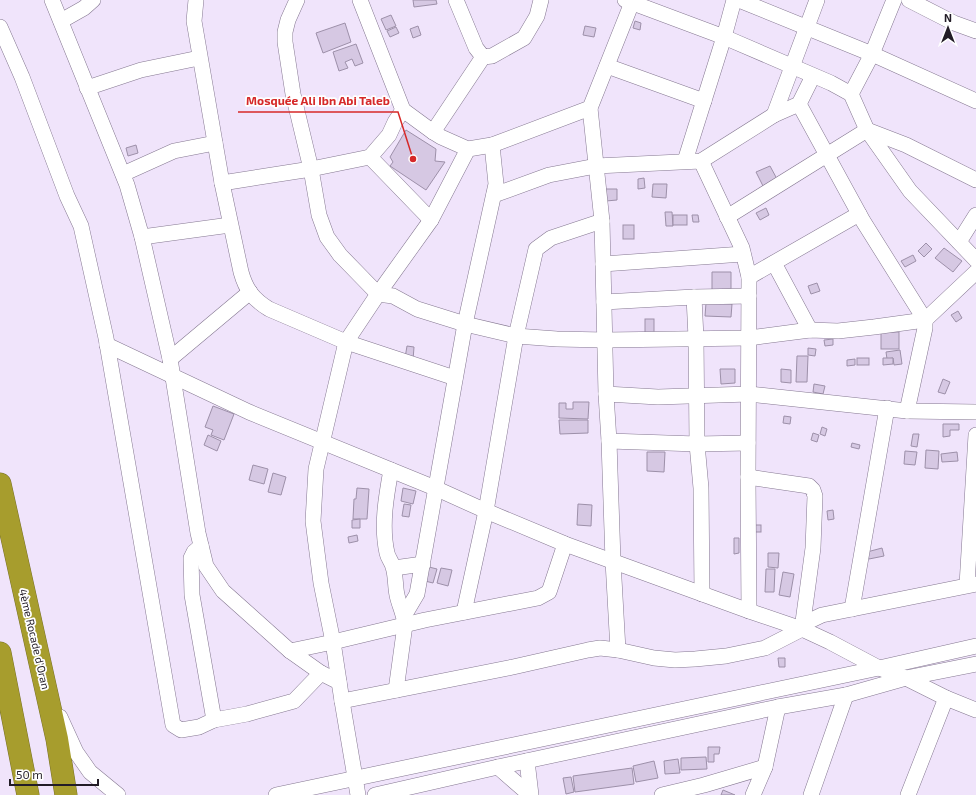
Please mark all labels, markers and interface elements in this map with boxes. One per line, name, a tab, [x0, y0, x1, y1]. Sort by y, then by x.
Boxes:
north arrow	[928, 8, 968, 48]
text: N	[944, 11, 952, 24]
callout: Mosquée Ali Ibn Abi Taleb	[238, 88, 398, 112]
text: Mosquée Ali Ibn Abi Taleb	[246, 93, 390, 107]
street label: 4ème Rocade d'Oran	[17, 588, 53, 690]
scale bar	[10, 761, 98, 787]
text: 50 m	[16, 767, 43, 781]

